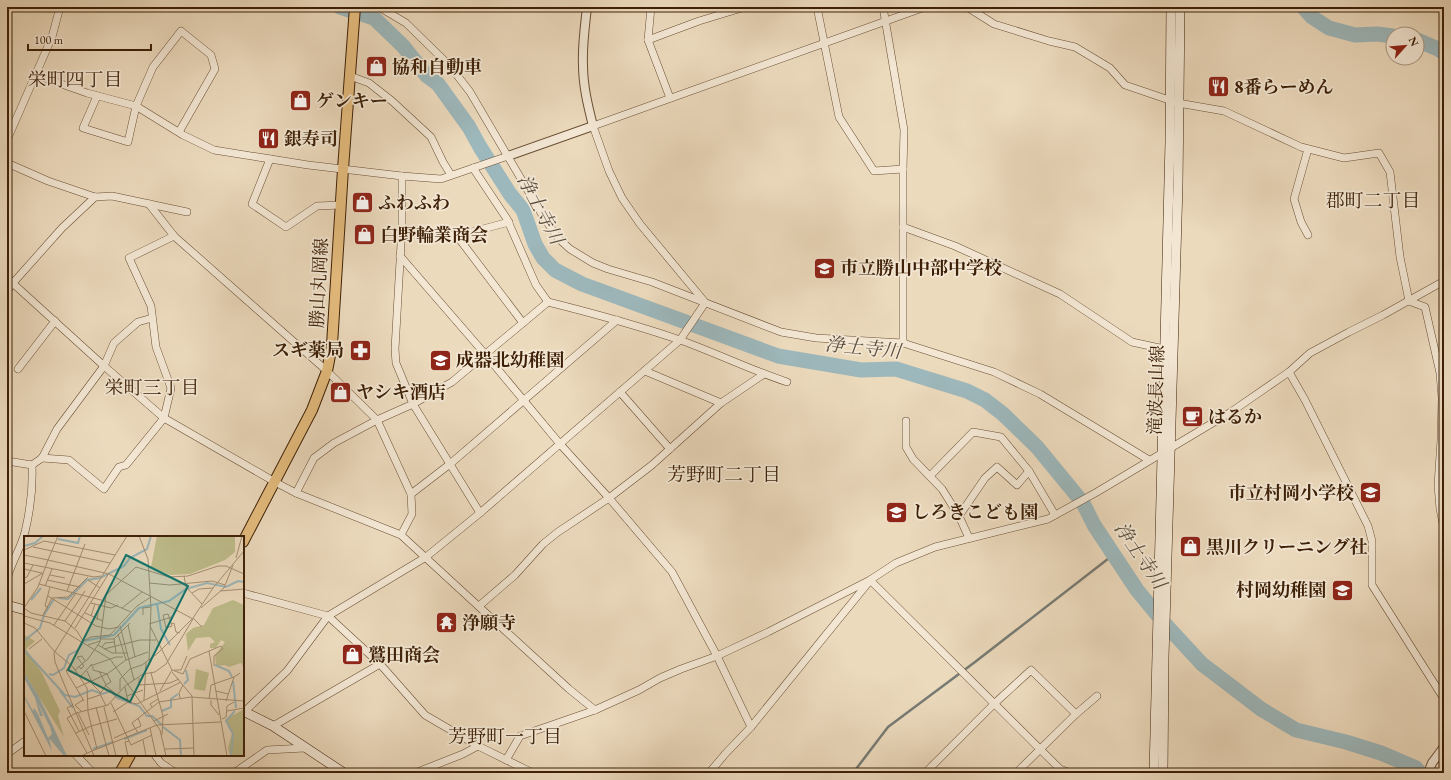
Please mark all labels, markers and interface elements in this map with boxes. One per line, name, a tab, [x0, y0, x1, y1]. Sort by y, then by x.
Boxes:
scale bar	[28, 26, 151, 52]
north arrow	[1385, 26, 1425, 66]
text: 100 m	[34, 32, 64, 48]
text: N	[1406, 34, 1422, 49]
shop icon: 協和自動車	[363, 54, 389, 80]
place label: 協和自動車	[392, 55, 482, 78]
district label: 栄町四丁目	[27, 67, 123, 92]
restaurant icon: 8番らーめん	[1206, 74, 1232, 100]
place label: 8番らーめん	[1234, 75, 1334, 98]
shop icon: ゲンキー	[288, 88, 314, 114]
place label: ゲンキー	[316, 89, 388, 112]
restaurant icon: 銀寿司	[255, 126, 281, 152]
place label: 銀寿司	[284, 127, 338, 150]
water label: 浄土寺川	[512, 170, 570, 250]
district label: 郡町二丁目	[1325, 188, 1421, 213]
shop icon: ふわふわ	[350, 190, 376, 216]
place label: ふわふわ	[378, 191, 450, 214]
shop icon: 白野輪業商会	[351, 222, 377, 248]
place label: 白野輪業商会	[380, 223, 488, 246]
street label: 勝山丸岡線	[305, 237, 332, 329]
school or university icon: 市立勝山中部中学校	[811, 255, 837, 281]
place label: 市立勝山中部中学校	[840, 256, 1002, 279]
water label: 浄土寺川	[824, 331, 904, 364]
pharmacy icon: スギ薬局	[347, 337, 373, 363]
place label: スギ薬局	[272, 338, 344, 361]
street label: 滝波長山線	[1142, 345, 1169, 435]
school or university icon: 成器北幼稚園	[427, 347, 453, 373]
place label: 成器北幼稚園	[456, 348, 564, 371]
district label: 栄町三丁目	[104, 375, 200, 400]
shop icon: ヤシキ酒店	[328, 379, 354, 405]
place label: ヤシキ酒店	[356, 380, 446, 403]
cafe icon: はるか	[1180, 404, 1206, 430]
place label: はるか	[1208, 405, 1262, 428]
district label: 芳野町二丁目	[667, 462, 781, 487]
school or university icon: 市立村岡小学校	[1357, 480, 1383, 506]
place label: 市立村岡小学校	[1228, 481, 1354, 504]
school or university icon: しろきこども園	[884, 499, 910, 525]
place label: しろきこども園	[912, 500, 1038, 523]
water label: 浄土寺川	[1109, 517, 1173, 595]
shop icon: 黒川クリーニング社	[1178, 534, 1204, 560]
place label: 黒川クリーニング社	[1206, 535, 1368, 558]
inset map	[24, 536, 244, 756]
school or university icon: 村岡幼稚園	[1329, 577, 1355, 603]
place label: 村岡幼稚園	[1236, 578, 1326, 601]
temple icon: 浄願寺	[434, 610, 460, 636]
place label: 浄願寺	[462, 611, 516, 634]
shop icon: 鷲田商会	[340, 642, 366, 668]
place label: 鷲田商会	[368, 643, 440, 666]
district label: 芳野町一丁目	[448, 724, 562, 749]

